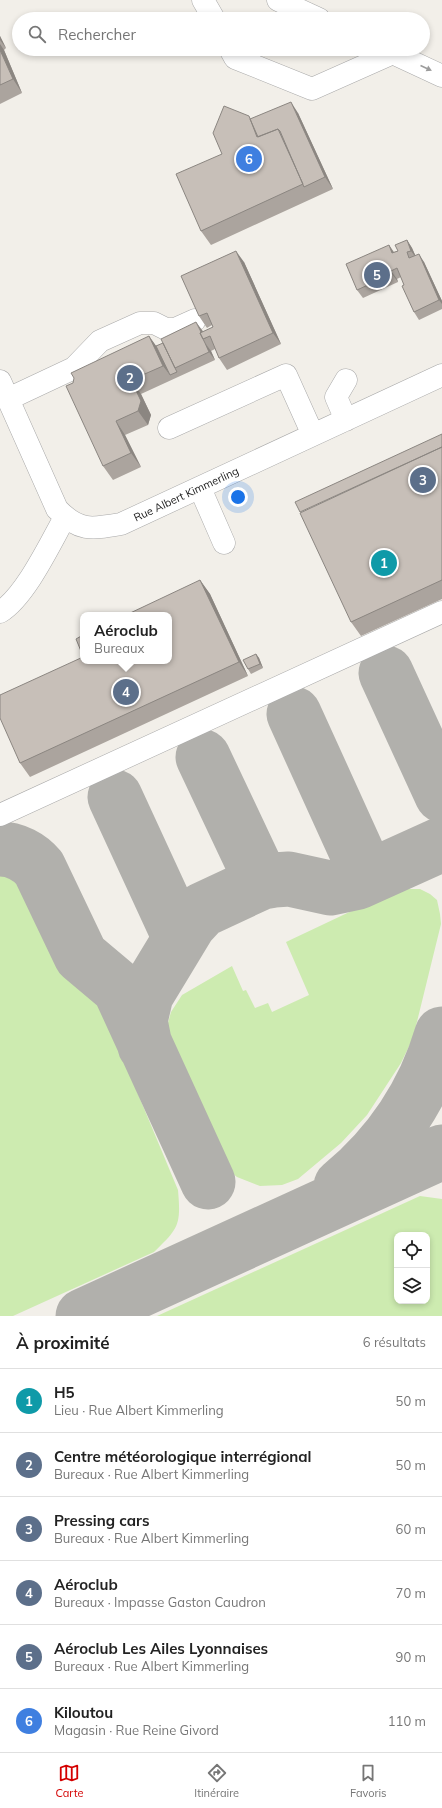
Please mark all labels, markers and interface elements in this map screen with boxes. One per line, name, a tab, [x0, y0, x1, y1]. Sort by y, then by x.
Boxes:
search box	[12, 12, 430, 56]
icon: search	[26, 23, 48, 45]
text: Rechercher	[58, 25, 136, 44]
one-way arrow	[420, 65, 431, 71]
pin: 6	[236, 144, 262, 174]
pin: 5	[364, 260, 390, 290]
pin: 2	[117, 363, 143, 393]
street label: Rue Albert Kimmerling	[131, 464, 241, 524]
pin: 3	[410, 465, 436, 495]
your location	[228, 487, 248, 507]
pin: 1	[371, 548, 397, 578]
popup	[80, 612, 172, 664]
text: Aéroclub	[94, 621, 158, 640]
text: Bureaux	[94, 640, 144, 656]
pin: 4	[113, 677, 139, 707]
map controls	[394, 1232, 430, 1304]
button: locate	[394, 1232, 430, 1268]
button: layers	[394, 1268, 430, 1304]
text: À proximité	[16, 1332, 110, 1353]
text: 6 résultats	[363, 1334, 426, 1350]
text: H5	[54, 1383, 75, 1402]
text: 1	[25, 1393, 33, 1409]
text: 50 m	[396, 1393, 426, 1409]
text: Lieu · Rue Albert Kimmerling	[54, 1402, 224, 1418]
text: Centre météorologique interrégional	[54, 1447, 312, 1466]
text: 2	[25, 1457, 33, 1473]
text: 50 m	[396, 1457, 426, 1473]
text: Bureaux · Rue Albert Kimmerling	[54, 1466, 249, 1482]
text: Pressing cars	[54, 1511, 149, 1530]
text: 3	[25, 1521, 33, 1537]
text: 60 m	[396, 1521, 426, 1537]
text: Bureaux · Rue Albert Kimmerling	[54, 1530, 249, 1546]
text: Aéroclub	[54, 1575, 118, 1594]
text: 4	[25, 1585, 33, 1601]
text: 70 m	[396, 1585, 426, 1601]
text: Bureaux · Impasse Gaston Caudron	[54, 1594, 266, 1610]
text: Aéroclub Les Ailes Lyonnaises	[54, 1639, 268, 1658]
text: 5	[25, 1649, 33, 1665]
text: 90 m	[396, 1649, 426, 1665]
text: Bureaux · Rue Albert Kimmerling	[54, 1658, 249, 1674]
text: Kiloutou	[54, 1703, 113, 1722]
text: 6	[25, 1713, 33, 1729]
text: 110 m	[388, 1713, 426, 1729]
text: Magasin · Rue Reine Givord	[54, 1722, 219, 1738]
tab: Carte	[55, 1762, 83, 1800]
tab: Itinéraire	[194, 1762, 239, 1800]
tab: Favoris	[350, 1762, 387, 1800]

